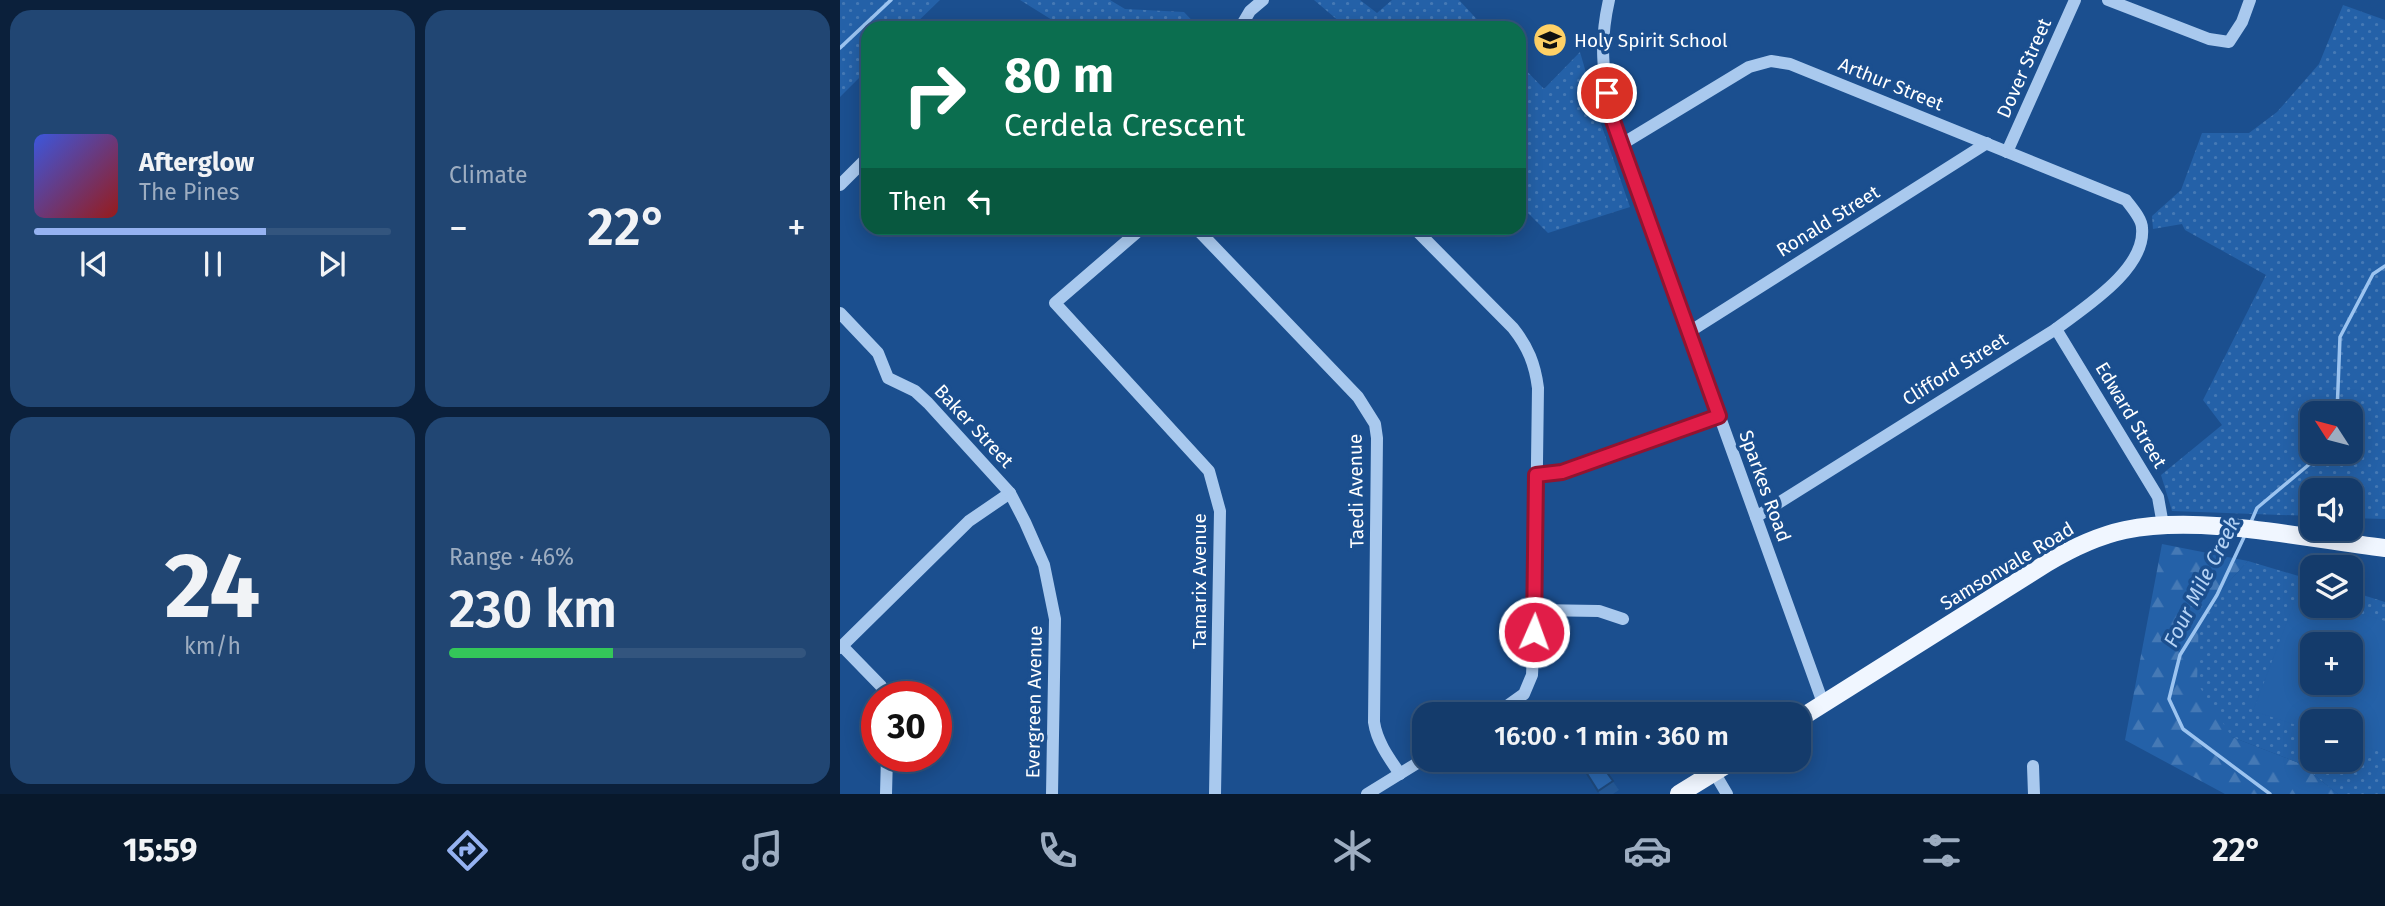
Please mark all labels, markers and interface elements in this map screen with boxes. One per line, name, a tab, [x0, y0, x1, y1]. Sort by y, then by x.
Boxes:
street label: Dover Street	[1992, 14, 2056, 121]
school or university icon: Holy Spirit School	[1531, 21, 1569, 59]
place label: Holy Spirit School	[1574, 29, 1728, 52]
text: 80 m	[1004, 46, 1114, 105]
icon: right	[889, 49, 980, 140]
street label: Arthur Street	[1835, 53, 1947, 116]
pin	[1577, 63, 1637, 123]
icon: arrive	[1588, 74, 1626, 112]
text: Cerdela Crescent	[1004, 106, 1245, 144]
text: Afterglow	[139, 147, 254, 178]
text: Climate	[449, 161, 528, 189]
text: The Pines	[139, 178, 240, 206]
street label: Ronald Street	[1772, 180, 1884, 262]
icon: left	[961, 182, 999, 220]
text: Then	[889, 186, 947, 217]
text: 22°	[587, 196, 668, 259]
text: −	[449, 205, 468, 251]
text: +	[787, 205, 806, 251]
icon: previous	[75, 245, 113, 283]
icon: pause	[194, 245, 232, 283]
icon: next	[313, 245, 351, 283]
street label: Clifford Street	[1898, 327, 2012, 410]
street label: Edward Street	[2090, 358, 2172, 472]
street label: Baker Street	[930, 379, 1019, 473]
north arrow	[2300, 401, 2362, 464]
map controls	[2300, 401, 2363, 772]
street label: Sparkes Road	[1734, 427, 1796, 545]
street label: Taedi Avenue	[1344, 434, 1368, 548]
button: sound	[2300, 478, 2363, 541]
water label: Four Mile Creek	[2158, 512, 2246, 652]
street label: Tamarix Avenue	[1188, 513, 1211, 649]
street label: Samsonvale Road	[1936, 517, 2078, 615]
text: 24	[165, 532, 260, 641]
text: Range · 46%	[449, 543, 574, 571]
button: layers	[2300, 555, 2363, 618]
text: 230 km	[449, 578, 617, 641]
position arrow	[1497, 595, 1571, 669]
street label: Evergreen Avenue	[1021, 625, 1047, 779]
text: km/h	[184, 632, 241, 660]
button: +	[2300, 632, 2363, 695]
speed limit sign: 30	[861, 681, 952, 772]
button: −	[2300, 709, 2363, 772]
text: 16:00 · 1 min · 360 m	[1494, 721, 1729, 752]
icon: directions	[443, 826, 492, 875]
icon: music	[738, 826, 787, 875]
icon: phone	[1033, 826, 1082, 875]
icon: climate	[1328, 826, 1377, 875]
icon: car	[1623, 826, 1672, 875]
icon: filters	[1917, 826, 1966, 875]
text: 15:59	[123, 831, 197, 869]
text: 22°	[2212, 831, 2262, 869]

